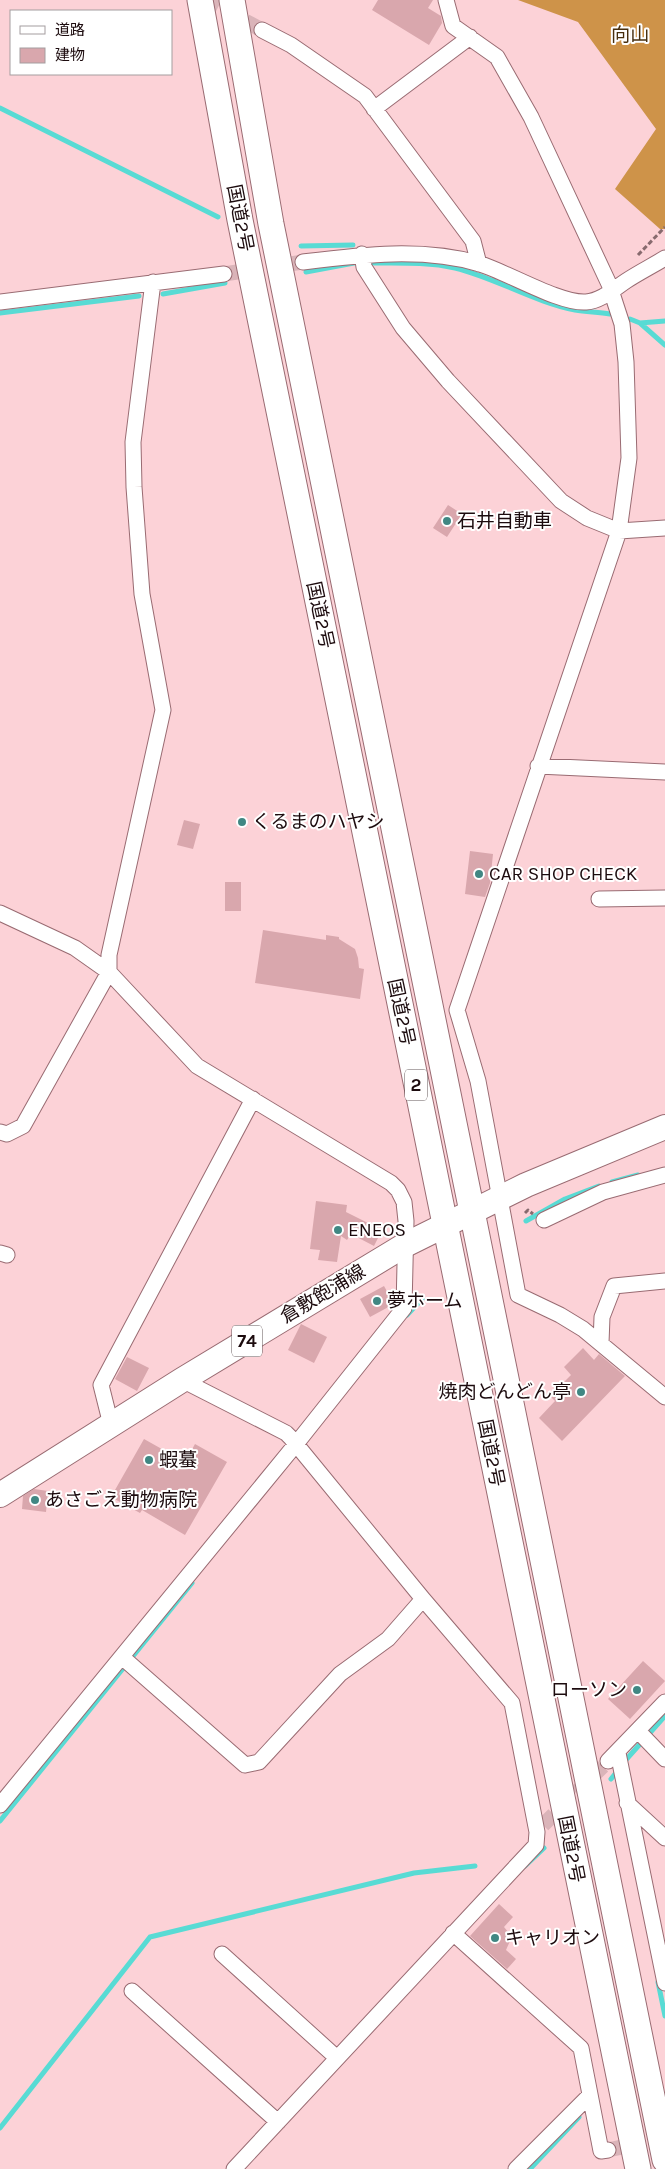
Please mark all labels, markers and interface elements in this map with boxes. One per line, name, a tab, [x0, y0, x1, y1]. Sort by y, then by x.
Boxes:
legend	[10, 10, 172, 75]
text: 道路	[55, 21, 85, 39]
park label: 向山	[611, 24, 649, 46]
text: 建物	[55, 46, 85, 64]
street label: 国道2号	[223, 183, 257, 253]
place label: 石井自動車	[457, 510, 552, 532]
marker: 石井自動車	[441, 515, 453, 527]
street label: 国道2号	[302, 579, 338, 651]
place label: くるまのハヤシ	[252, 811, 385, 833]
marker: くるまのハヤシ	[236, 816, 248, 828]
place label: CAR SHOP CHECK	[489, 863, 638, 885]
marker: CAR SHOP CHECK	[473, 868, 485, 880]
street label: 国道2号	[383, 976, 419, 1048]
road number: 2	[405, 1070, 427, 1100]
place label: ENEOS	[348, 1219, 406, 1241]
marker: ENEOS	[332, 1224, 344, 1236]
street label: 倉敷飽浦線	[277, 1260, 369, 1328]
place label: 夢ホーム	[387, 1290, 462, 1312]
marker: 夢ホーム	[371, 1295, 383, 1307]
road number: 74	[232, 1325, 262, 1356]
place label: 焼肉どんどん亭	[439, 1381, 571, 1403]
marker: 焼肉どんどん亭	[575, 1386, 587, 1398]
street label: 国道2号	[474, 1418, 508, 1488]
place label: 蝦蟇	[159, 1449, 197, 1471]
marker: 蝦蟇	[143, 1454, 155, 1466]
place label: あさごえ動物病院	[45, 1489, 197, 1511]
marker: あさごえ動物病院	[29, 1494, 41, 1506]
place label: ローソン	[551, 1679, 627, 1701]
marker: ローソン	[631, 1684, 643, 1696]
street label: 国道2号	[554, 1814, 588, 1884]
place label: キャリオン	[505, 1927, 600, 1949]
marker: キャリオン	[489, 1932, 501, 1944]

